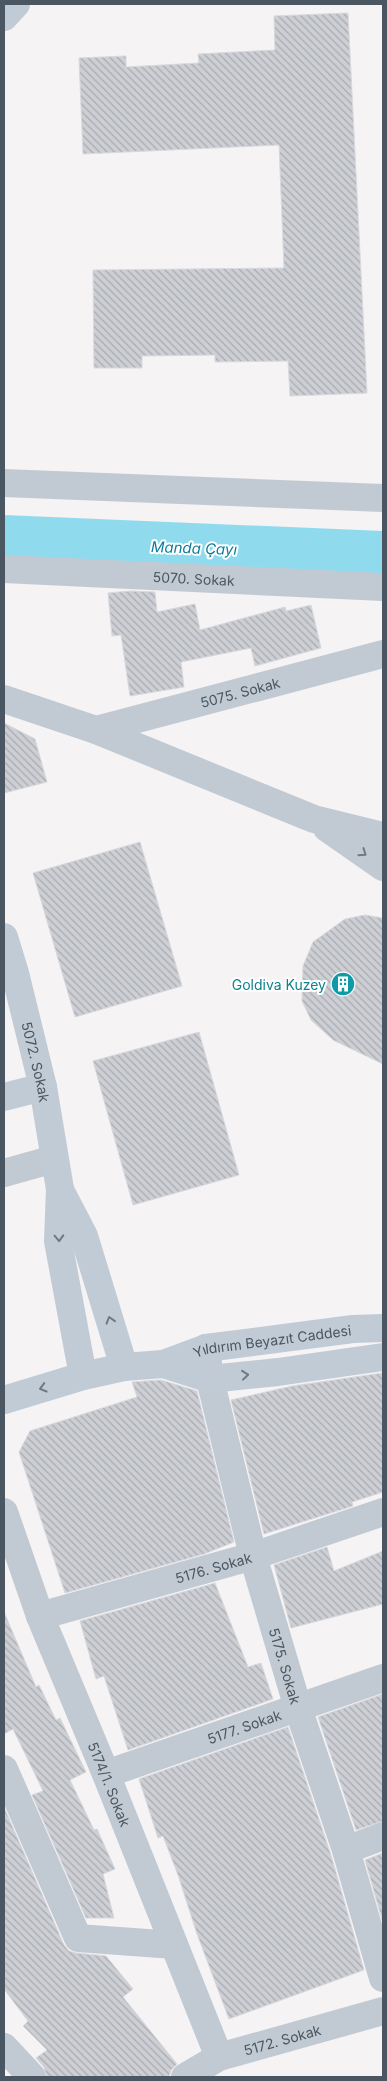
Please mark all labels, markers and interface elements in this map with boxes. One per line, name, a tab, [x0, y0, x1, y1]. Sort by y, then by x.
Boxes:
water label: Manda Çayı	[151, 537, 238, 559]
street label: 5070. Sokak	[152, 568, 235, 588]
street label: 5075. Sokak	[198, 673, 282, 711]
one-way arrow	[357, 847, 367, 856]
building icon: Goldiva Kuzey	[330, 971, 356, 997]
place label: Goldiva Kuzey	[232, 976, 326, 993]
street label: 5072. Sokak	[19, 1020, 54, 1104]
one-way arrow	[53, 1234, 64, 1242]
one-way arrow	[105, 1317, 115, 1325]
street label: Yıldırım Beyazıt Caddesi	[191, 1321, 352, 1361]
one-way arrow	[241, 1370, 249, 1381]
one-way arrow	[40, 1382, 48, 1392]
street label: 5176. Sokak	[173, 1548, 254, 1586]
street label: 5175. Sokak	[266, 1626, 305, 1706]
street label: 5177. Sokak	[205, 1705, 284, 1747]
street label: 5174/1. Sokak	[85, 1739, 135, 1829]
street label: 5172. Sokak	[242, 2020, 323, 2058]

